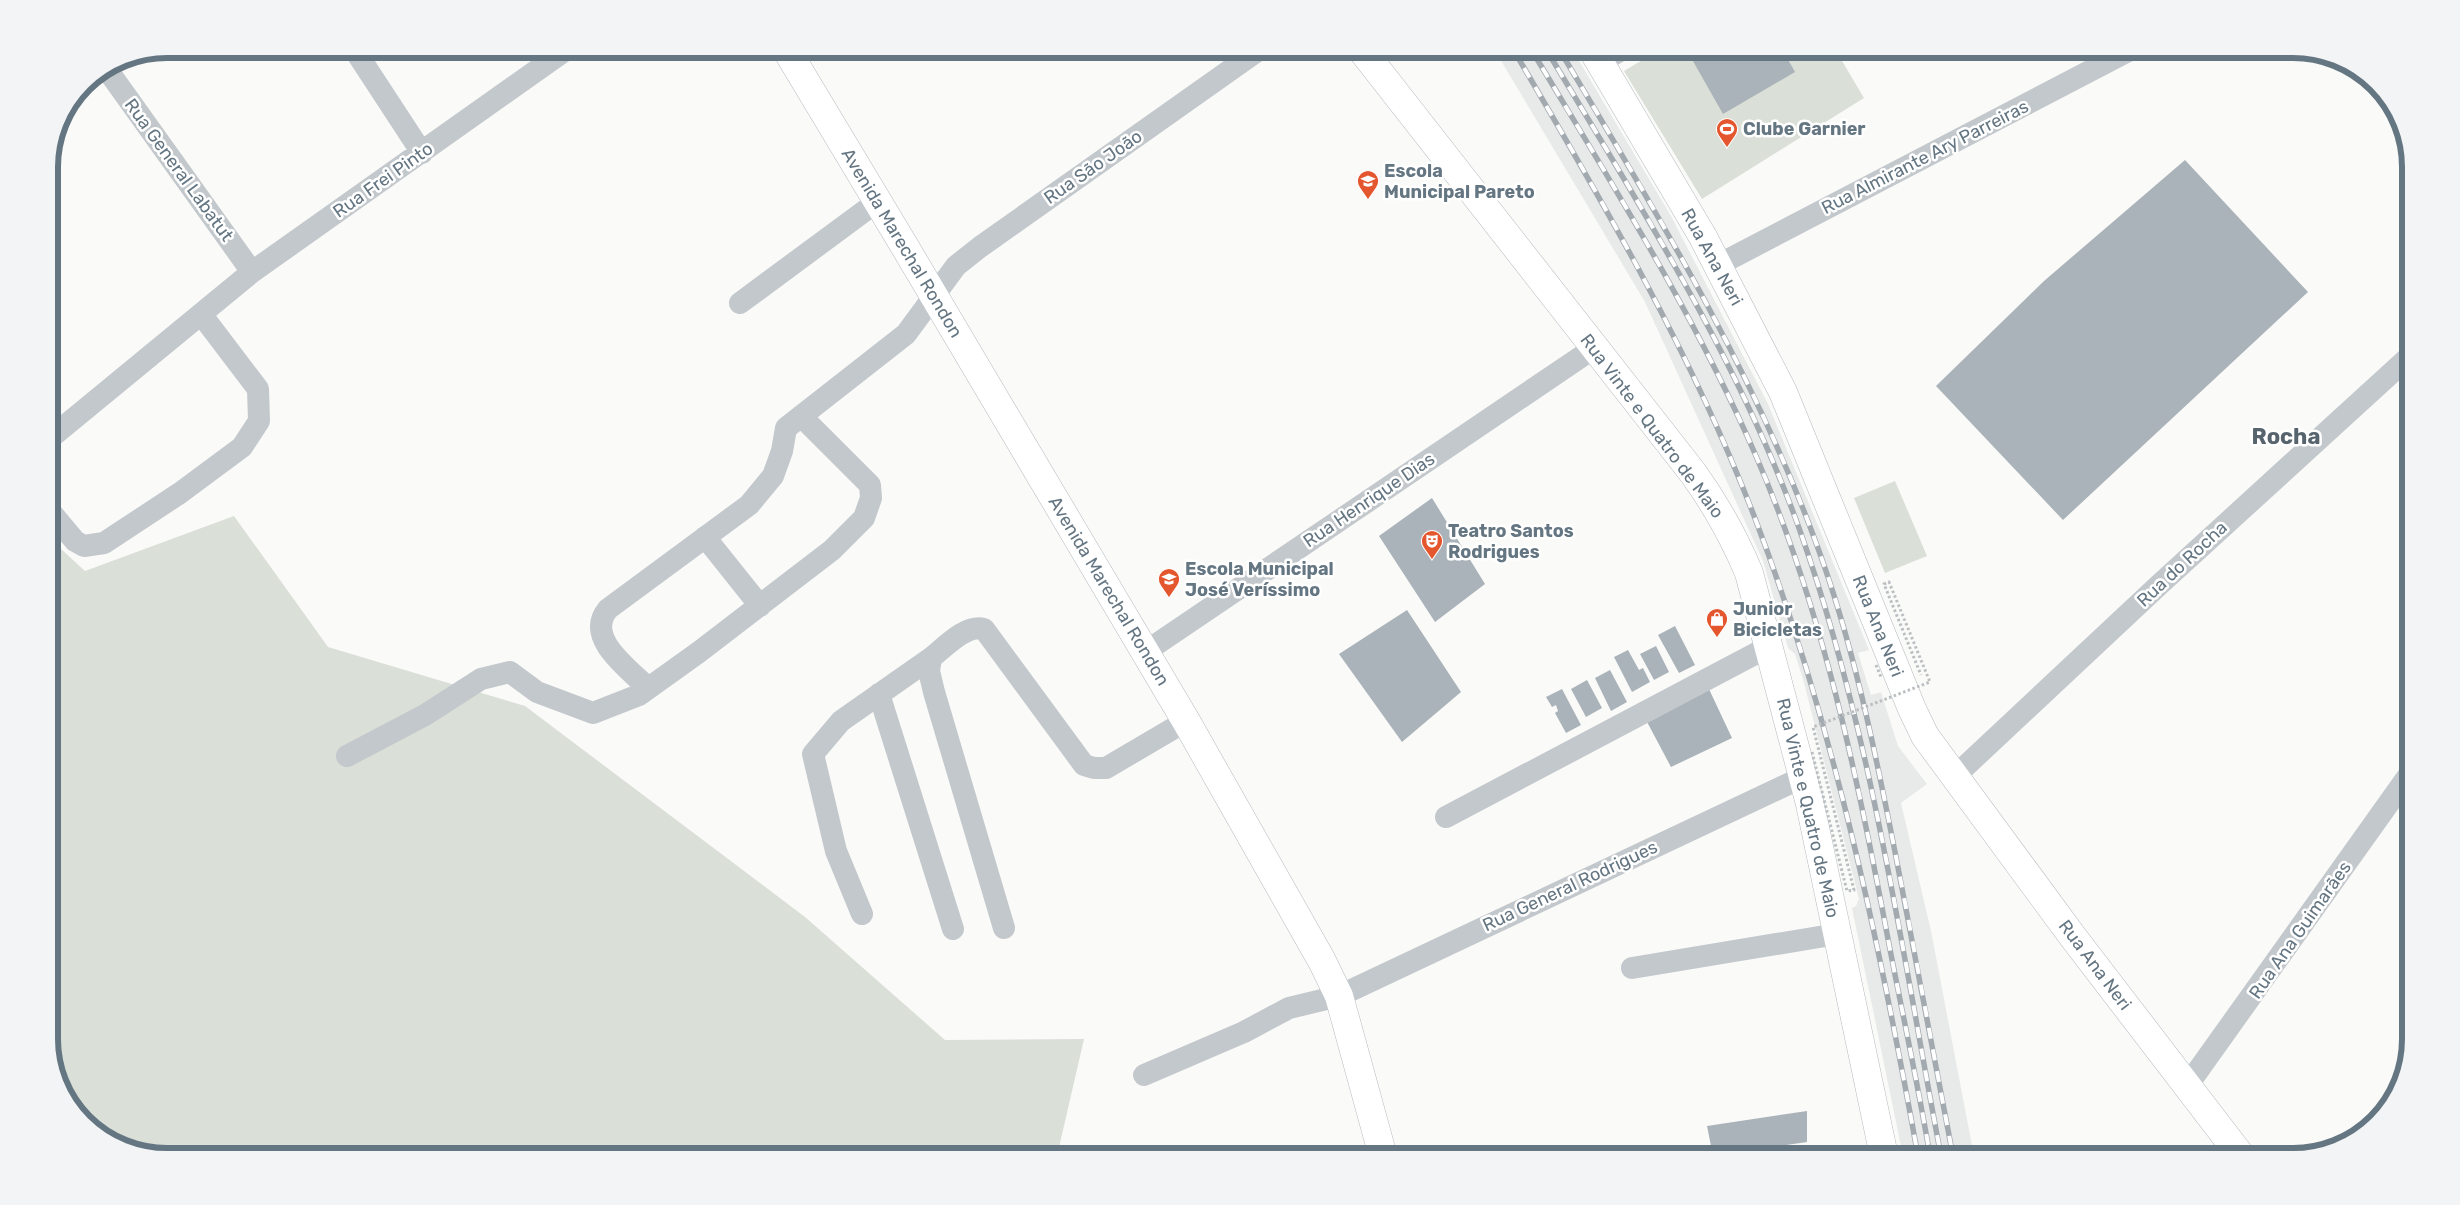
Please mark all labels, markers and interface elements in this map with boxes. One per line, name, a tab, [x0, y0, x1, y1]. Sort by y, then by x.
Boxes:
street label: Rua General Labatut	[120, 94, 238, 246]
street label: Rua Almirante Ary Parreiras	[1818, 95, 2032, 219]
sports icon: Clube Garnier	[1715, 117, 1739, 148]
place label: Clube Garnier	[1743, 118, 1866, 140]
street label: Rua São João	[1040, 125, 1146, 209]
street label: Rua Frei Pinto	[329, 137, 437, 223]
street label: Avenida Marechal Rondon	[837, 144, 967, 342]
place label: Escola Municipal Pareto	[1384, 160, 1535, 203]
school or university icon: Escola Municipal Pareto	[1356, 169, 1380, 200]
street label: Rua Ana Neri	[1676, 205, 1748, 309]
street label: Rua Vinte e Quatro de Maio	[1576, 330, 1728, 522]
district label: Rocha	[2252, 423, 2320, 450]
street label: Rua Henrique Dias	[1299, 448, 1439, 552]
street label: Avenida Marechal Rondon	[1044, 492, 1174, 690]
street label: Rua do Rocha	[2132, 517, 2232, 611]
place label: Teatro Santos Rodrigues	[1448, 520, 1574, 563]
theatre icon: Teatro Santos Rodrigues	[1420, 529, 1444, 560]
place label: Escola Municipal José Veríssimo	[1185, 558, 1334, 601]
school or university icon: Escola Municipal José Veríssimo	[1157, 567, 1181, 598]
street label: Rua Ana Neri	[1848, 572, 1908, 680]
place label: Junior Bicicletas	[1733, 598, 1822, 641]
shop icon: Junior Bicicletas	[1705, 607, 1729, 638]
street label: Rua Vinte e Quatro de Maio	[1772, 696, 1844, 920]
street label: Rua General Rodrigues	[1479, 836, 1661, 936]
street label: Rua Ana Guimarães	[2244, 857, 2356, 1003]
street label: Rua Ana Neri	[2054, 915, 2136, 1015]

